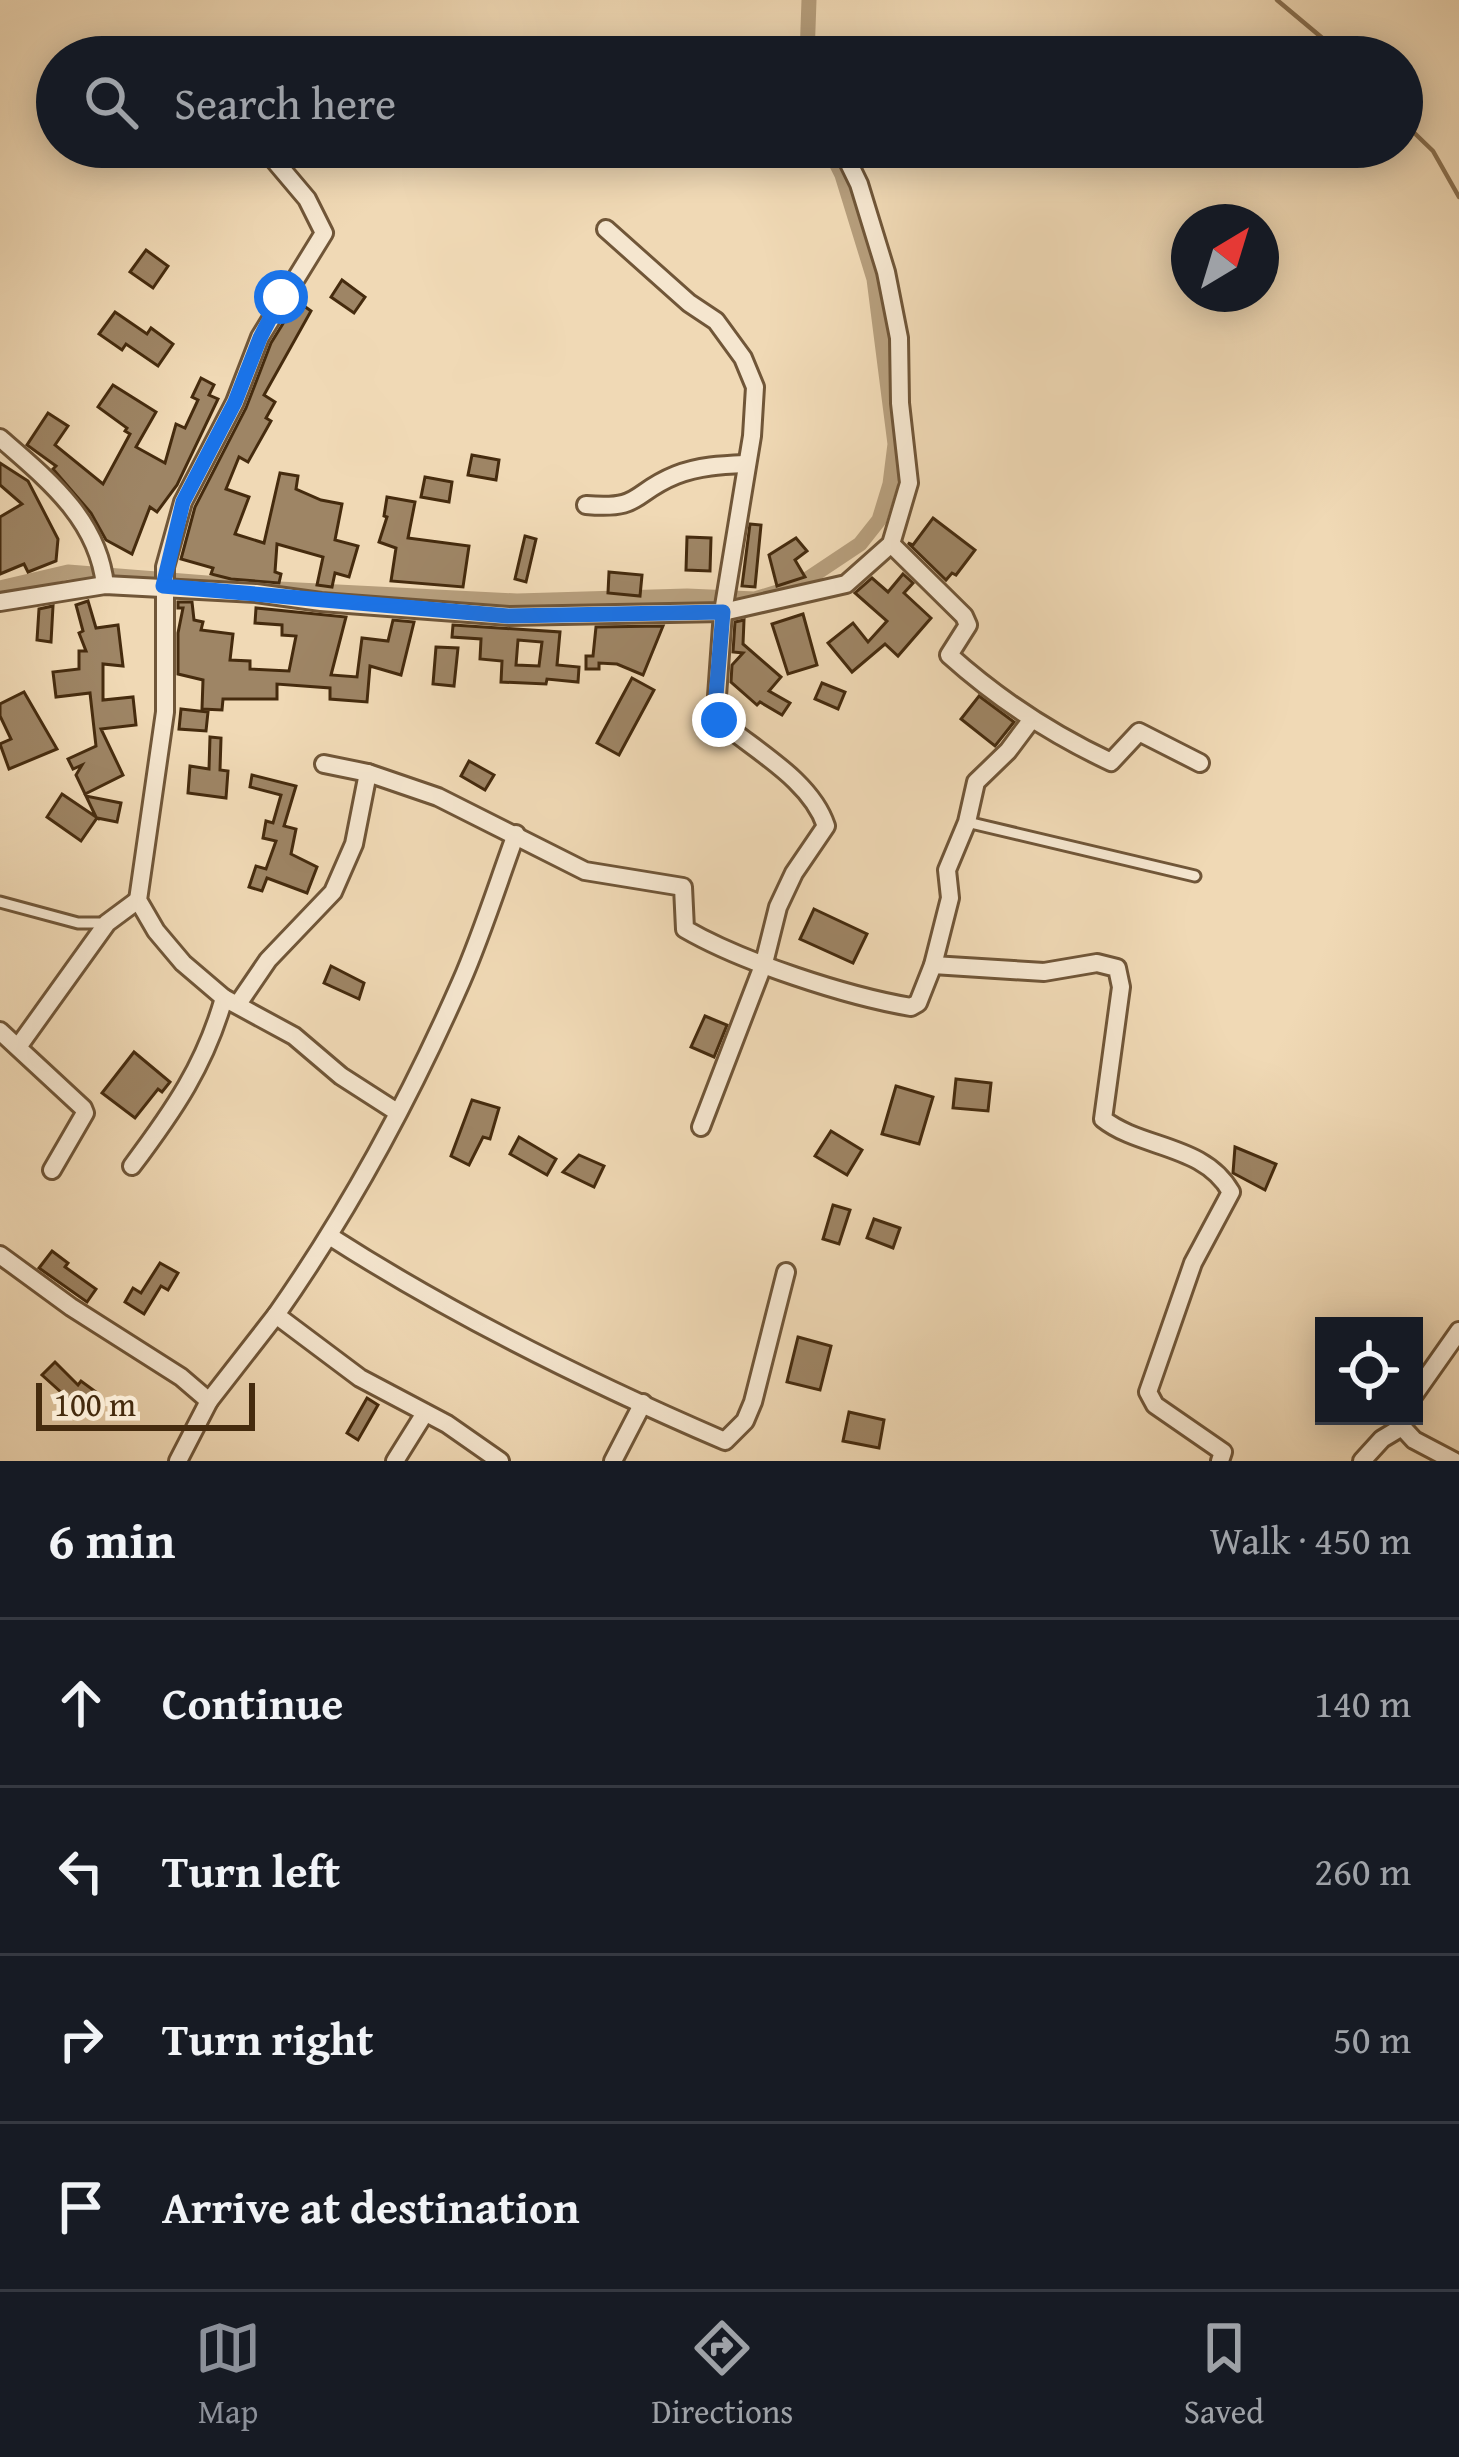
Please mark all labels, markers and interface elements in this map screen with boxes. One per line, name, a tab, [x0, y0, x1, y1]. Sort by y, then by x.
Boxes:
search box	[36, 36, 1423, 168]
icon: search	[78, 69, 144, 135]
text: Search here	[174, 70, 396, 135]
north arrow	[1171, 204, 1279, 312]
route start	[254, 270, 308, 324]
route end	[692, 693, 746, 747]
map controls	[1315, 1317, 1423, 1425]
button: locate	[1315, 1317, 1423, 1425]
scale bar	[36, 1377, 255, 1430]
text: 100 m	[54, 1380, 136, 1428]
text: 6 min	[48, 1502, 175, 1577]
text: Walk · 450 m	[1210, 1511, 1411, 1568]
icon: ahead	[48, 1670, 114, 1736]
text: Continue	[162, 1670, 343, 1735]
text: 140 m	[1314, 1674, 1411, 1731]
icon: left	[48, 1838, 114, 1904]
text: Turn left	[162, 1838, 340, 1903]
text: 260 m	[1314, 1842, 1411, 1899]
icon: right	[48, 2006, 114, 2072]
text: Turn right	[162, 2006, 374, 2071]
text: 50 m	[1333, 2010, 1411, 2067]
icon: arrive	[48, 2174, 114, 2240]
text: Arrive at destination	[162, 2174, 580, 2239]
tab: Map	[195, 2315, 261, 2435]
tab: Directions	[652, 2315, 793, 2435]
tab: Saved	[1184, 2315, 1264, 2435]

